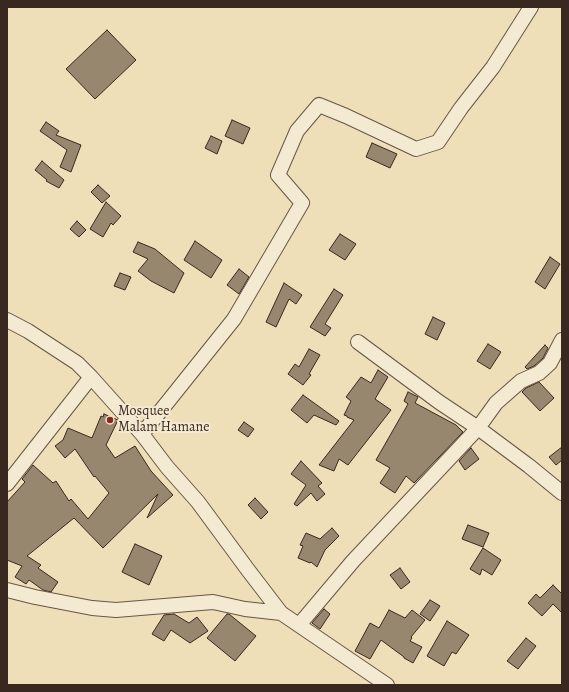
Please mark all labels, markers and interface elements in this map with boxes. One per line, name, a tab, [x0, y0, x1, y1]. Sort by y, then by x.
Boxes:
place label: Mosquee Malam Hamane	[118, 404, 210, 436]
marker: Mosquee Malam Hamane	[105, 415, 115, 425]

